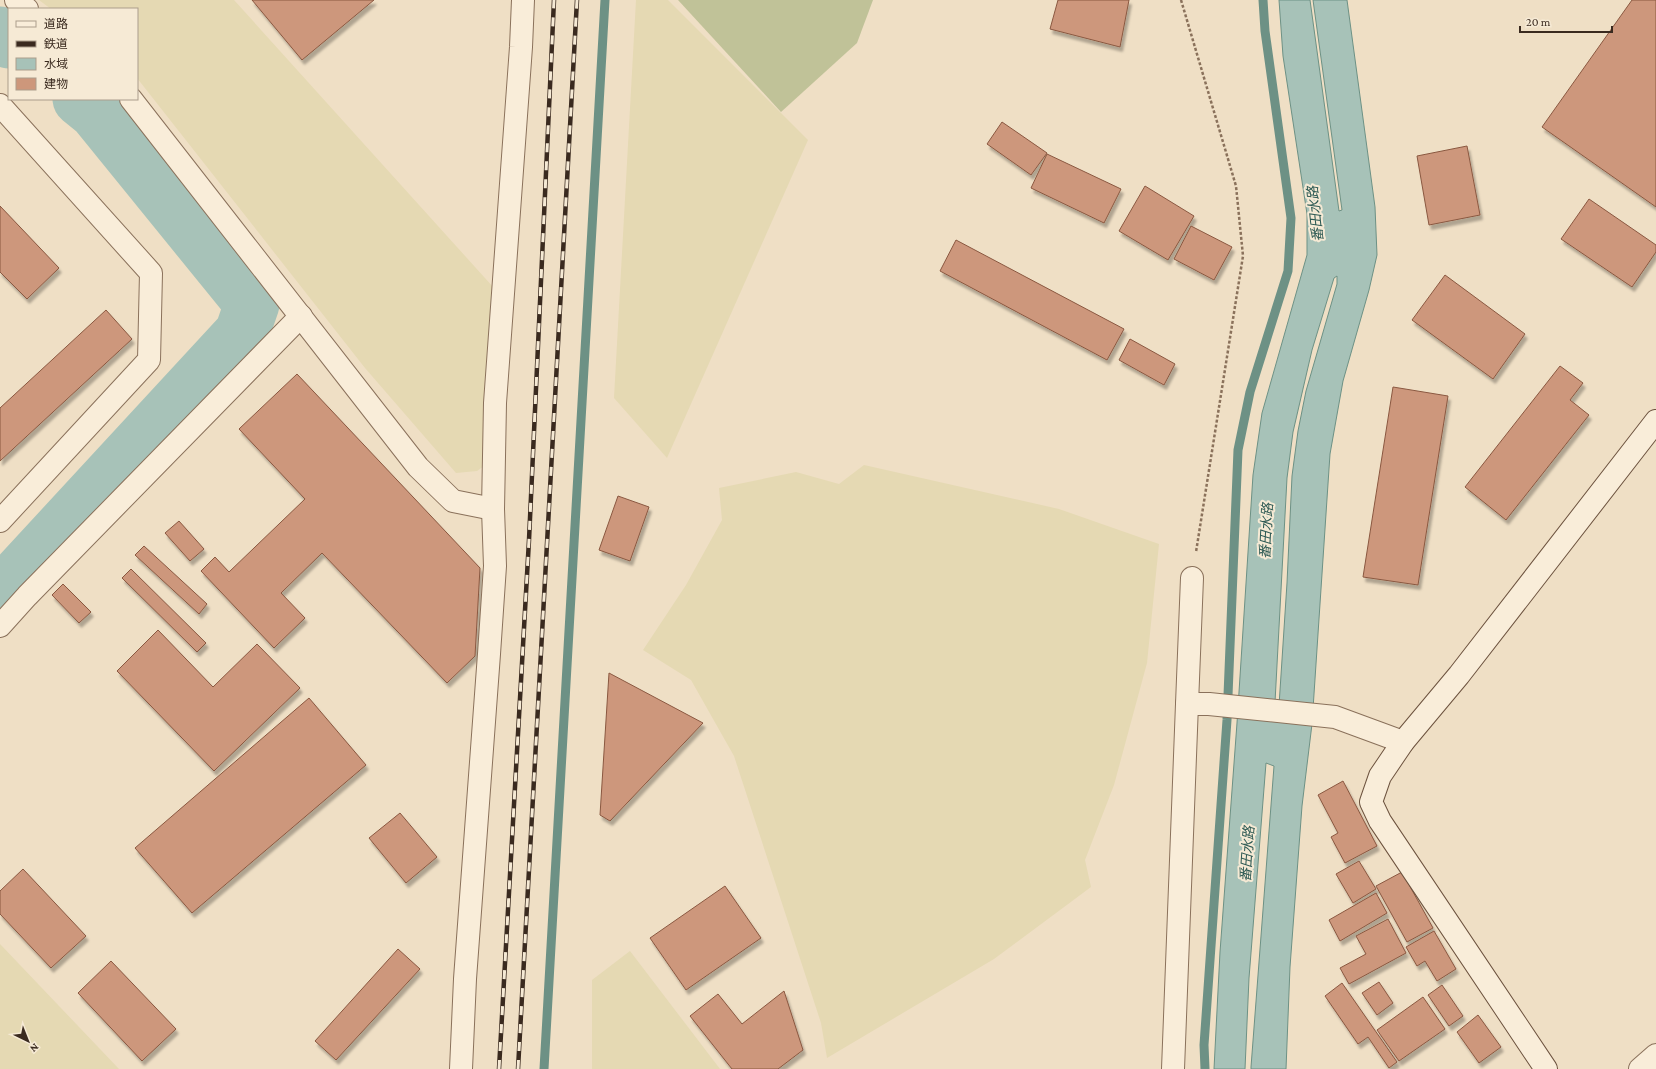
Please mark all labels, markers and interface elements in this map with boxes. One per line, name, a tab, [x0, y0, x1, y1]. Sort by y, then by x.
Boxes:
legend	[8, 8, 138, 100]
scale bar	[1520, 8, 1612, 34]
text: 20 m	[1526, 15, 1551, 29]
text: 道路	[44, 17, 68, 31]
text: 鉄道	[44, 37, 68, 51]
text: 水域	[44, 57, 68, 71]
text: 建物	[44, 77, 68, 91]
water label: 番田水路	[1304, 184, 1326, 243]
water label: 番田水路	[1257, 502, 1276, 559]
water label: 番田水路	[1237, 825, 1257, 882]
north arrow	[8, 1021, 48, 1061]
text: N	[28, 1041, 42, 1056]

